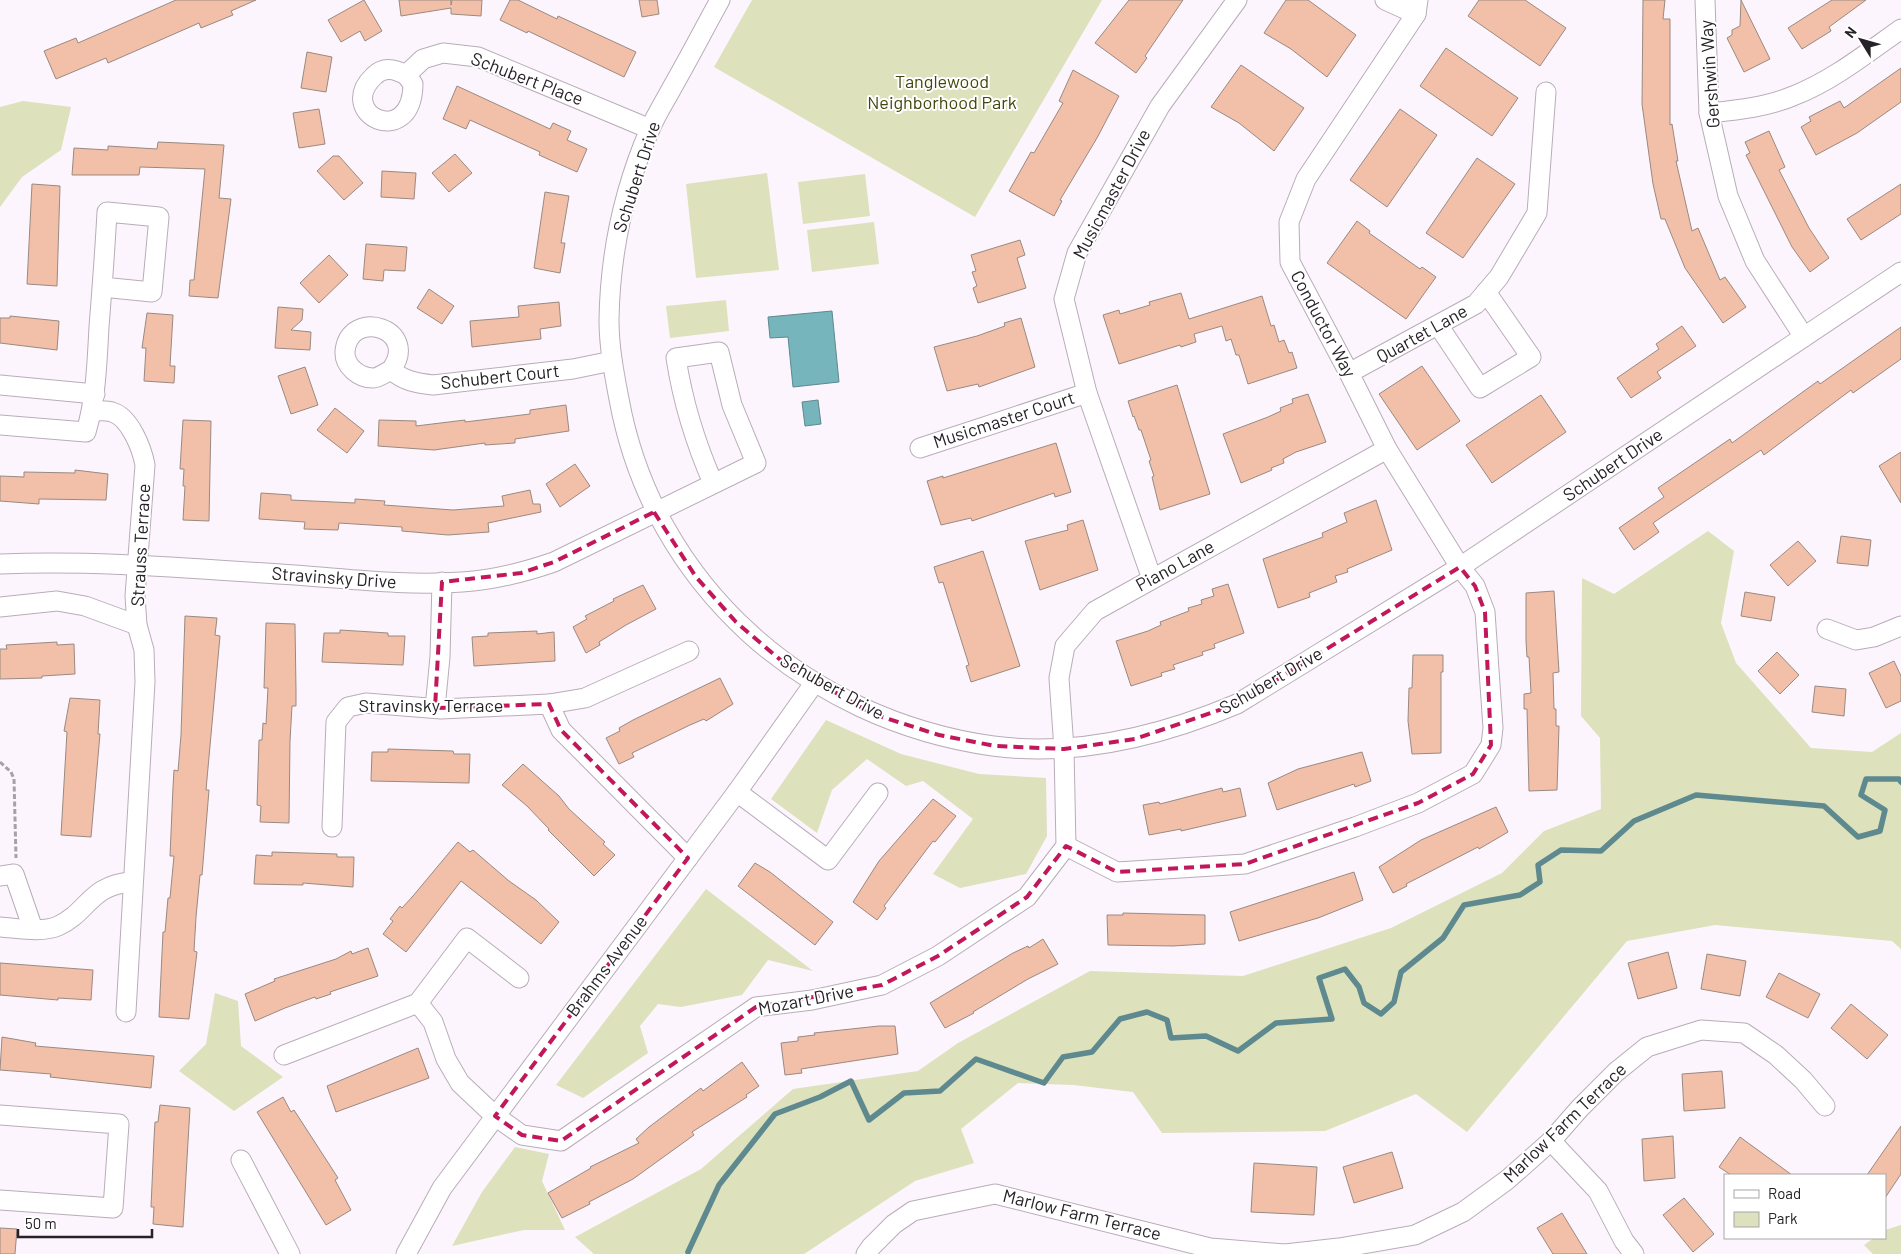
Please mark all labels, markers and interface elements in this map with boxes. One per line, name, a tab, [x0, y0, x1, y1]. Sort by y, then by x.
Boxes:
north arrow	[1836, 15, 1886, 65]
street label: Gershwin Way	[1694, 19, 1724, 129]
text: N	[1841, 23, 1860, 41]
street label: Schubert Place	[468, 47, 587, 110]
park label: Tanglewood Neighborhood Park	[867, 70, 1017, 113]
street label: Schubert Drive	[608, 118, 664, 235]
street label: Musicmaster Drive	[1068, 125, 1155, 262]
street label: Conductor Way	[1287, 266, 1361, 381]
street label: Quartet Lane	[1372, 299, 1471, 367]
street label: Schubert Court	[439, 359, 560, 393]
street label: Musicmaster Court	[930, 386, 1077, 452]
street label: Schubert Drive	[1558, 423, 1667, 506]
street label: Strauss Terrace	[126, 483, 154, 607]
street label: Piano Lane	[1132, 535, 1217, 596]
street label: Stravinsky Drive	[271, 562, 397, 592]
street label: Schubert Drive	[1215, 642, 1326, 719]
street label: Schubert Drive	[777, 648, 888, 724]
street label: Stravinsky Terrace	[359, 694, 503, 716]
street label: Brahms Avenue	[561, 910, 651, 1020]
street label: Mozart Drive	[756, 979, 855, 1019]
street label: Marlow Farm Terrace	[1498, 1058, 1630, 1187]
legend	[1724, 1174, 1886, 1239]
street label: Marlow Farm Terrace	[1001, 1184, 1164, 1244]
text: Road	[1768, 1184, 1801, 1202]
scale bar	[18, 1206, 151, 1238]
text: Park	[1768, 1209, 1798, 1227]
text: 50 m	[25, 1214, 57, 1232]

